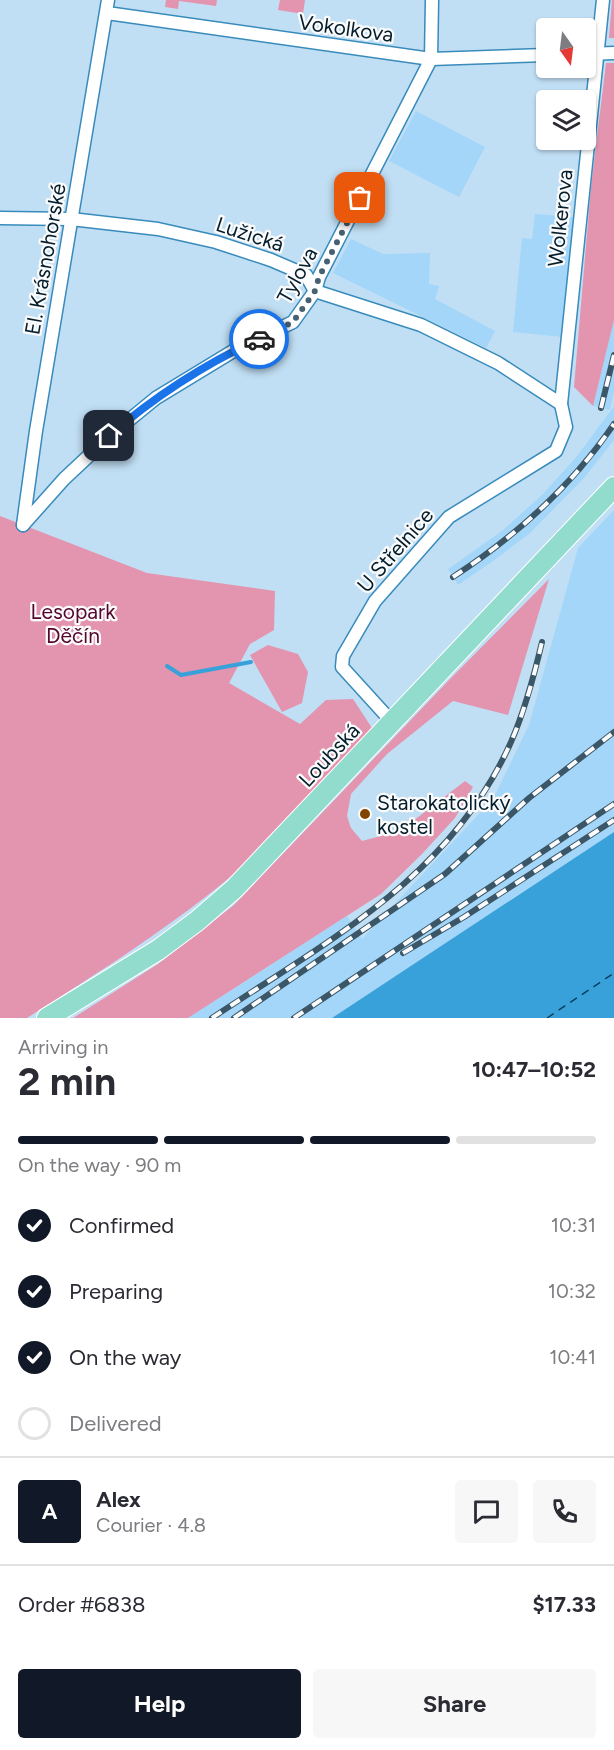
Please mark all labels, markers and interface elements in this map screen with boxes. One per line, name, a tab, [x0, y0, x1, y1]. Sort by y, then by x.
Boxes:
street label: Vokolkova	[297, 9, 395, 47]
north arrow	[536, 18, 596, 78]
map controls	[536, 18, 596, 150]
button: layers	[536, 90, 596, 150]
street label: Wolkerova	[542, 168, 578, 268]
pin	[334, 172, 385, 223]
street label: El. Krásnohorské	[19, 181, 71, 337]
icon: bag	[343, 181, 376, 214]
street label: Lužická	[213, 211, 287, 257]
street label: Tylova	[271, 243, 323, 307]
courier	[229, 309, 289, 369]
icon: car	[243, 323, 276, 356]
pin	[83, 410, 134, 461]
icon: home	[92, 419, 125, 452]
street label: U Střelnice	[352, 503, 438, 597]
park label: Lesopark Děčín	[31, 599, 116, 648]
street label: Loubská	[293, 718, 365, 792]
place label: Starokatolický kostel	[377, 790, 511, 839]
marker: Starokatolický kostel	[358, 807, 372, 821]
text: Arriving in	[18, 1035, 108, 1059]
text: 10:47–10:52	[472, 1056, 596, 1083]
text: 2 min	[18, 1058, 116, 1105]
text: On the way · 90 m	[18, 1153, 181, 1177]
icon: check	[18, 1209, 51, 1242]
text: Confirmed	[69, 1212, 174, 1239]
text: 10:31	[551, 1213, 596, 1237]
icon: check	[18, 1275, 51, 1308]
text: Preparing	[69, 1278, 163, 1305]
text: 10:32	[548, 1279, 596, 1303]
icon: check	[18, 1341, 51, 1374]
text: On the way	[69, 1344, 181, 1371]
text: 10:41	[549, 1345, 596, 1369]
text: Delivered	[69, 1410, 162, 1437]
button: chat	[455, 1480, 518, 1543]
button: phone	[533, 1480, 596, 1543]
text: Alex	[96, 1486, 141, 1513]
text: A	[42, 1498, 57, 1525]
text: Courier · 4.8	[96, 1513, 206, 1537]
text: Order #6838	[18, 1591, 146, 1618]
text: $17.33	[532, 1591, 596, 1618]
button: Help	[18, 1669, 301, 1738]
button: Share	[313, 1669, 596, 1738]

